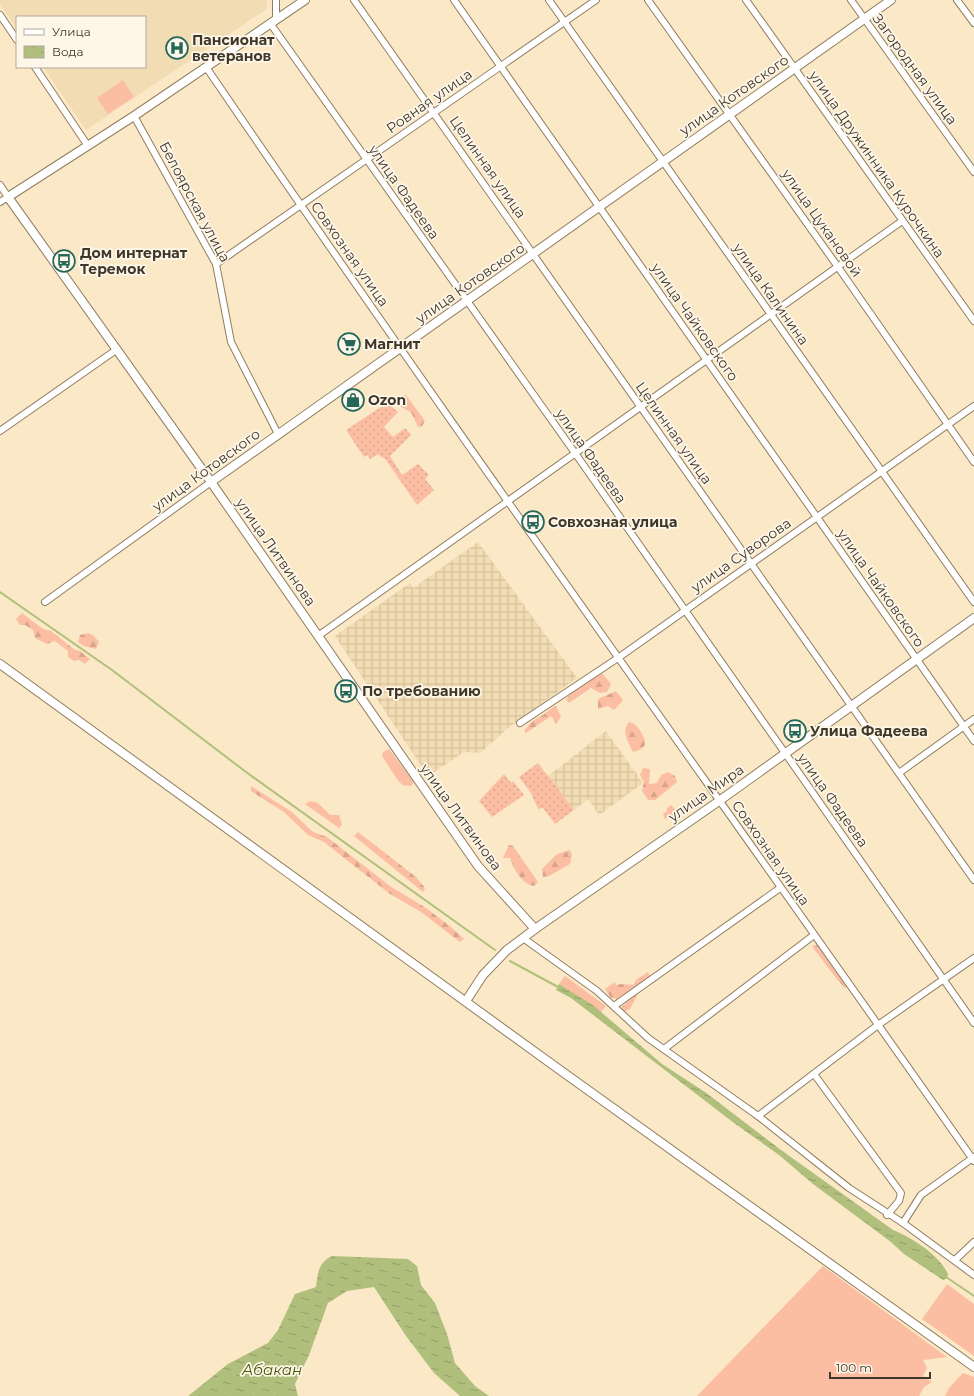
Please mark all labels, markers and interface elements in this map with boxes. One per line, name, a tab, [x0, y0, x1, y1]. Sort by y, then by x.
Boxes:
street label: Загородная улица	[869, 10, 961, 128]
legend	[16, 16, 146, 68]
text: Улица	[52, 24, 91, 39]
place label: Пансионат ветеранов	[192, 31, 275, 65]
hospital icon: Пансионат ветеранов	[164, 35, 190, 61]
text: Вода	[52, 44, 83, 59]
street label: улица Котовского	[675, 51, 792, 140]
street label: Ровная улица	[383, 65, 475, 137]
street label: улица Дружинника Курочкина	[805, 66, 949, 261]
street label: Целинная улица	[446, 112, 530, 222]
street label: Белоярская улица	[156, 139, 234, 265]
street label: улица Фадеева	[364, 140, 443, 243]
street label: улица Цукановой	[777, 165, 866, 281]
street label: Совхозная улица	[307, 198, 393, 310]
street label: улица Котовского	[411, 239, 528, 328]
street label: улица Калинина	[729, 239, 813, 348]
place label: Дом интернат Теремок	[80, 244, 188, 278]
bus stop icon: Дом интернат Теремок	[51, 248, 77, 274]
street label: улица Чайковского	[647, 259, 743, 385]
supermarket icon: Магнит	[336, 331, 362, 357]
place label: Магнит	[364, 335, 421, 353]
street label: Целинная улица	[632, 378, 716, 488]
shop icon: Ozon	[340, 387, 366, 413]
place label: Ozon	[368, 391, 406, 409]
street label: улица Фадеева	[551, 404, 630, 507]
street label: улица Котовского	[148, 425, 264, 516]
street label: улица Литвинова	[231, 494, 320, 610]
bus stop icon: Совхозная улица	[520, 509, 546, 535]
place label: Совхозная улица	[548, 513, 677, 531]
street label: улица Суворова	[687, 514, 794, 597]
street label: улица Чайковского	[833, 525, 929, 651]
bus stop icon: По требованию	[333, 678, 359, 704]
place label: По требованию	[362, 682, 481, 700]
bus stop icon: Улица Фадеева	[782, 718, 808, 744]
place label: Улица Фадеева	[810, 722, 928, 740]
street label: улица Фадеева	[793, 748, 872, 851]
street label: улица Литвинова	[416, 759, 506, 874]
street label: улица Мира	[664, 760, 747, 826]
street label: Совхозная улица	[728, 797, 814, 909]
scale bar	[830, 1354, 930, 1380]
water label: Абакан	[241, 1360, 302, 1379]
text: 100 m	[836, 1360, 872, 1375]

